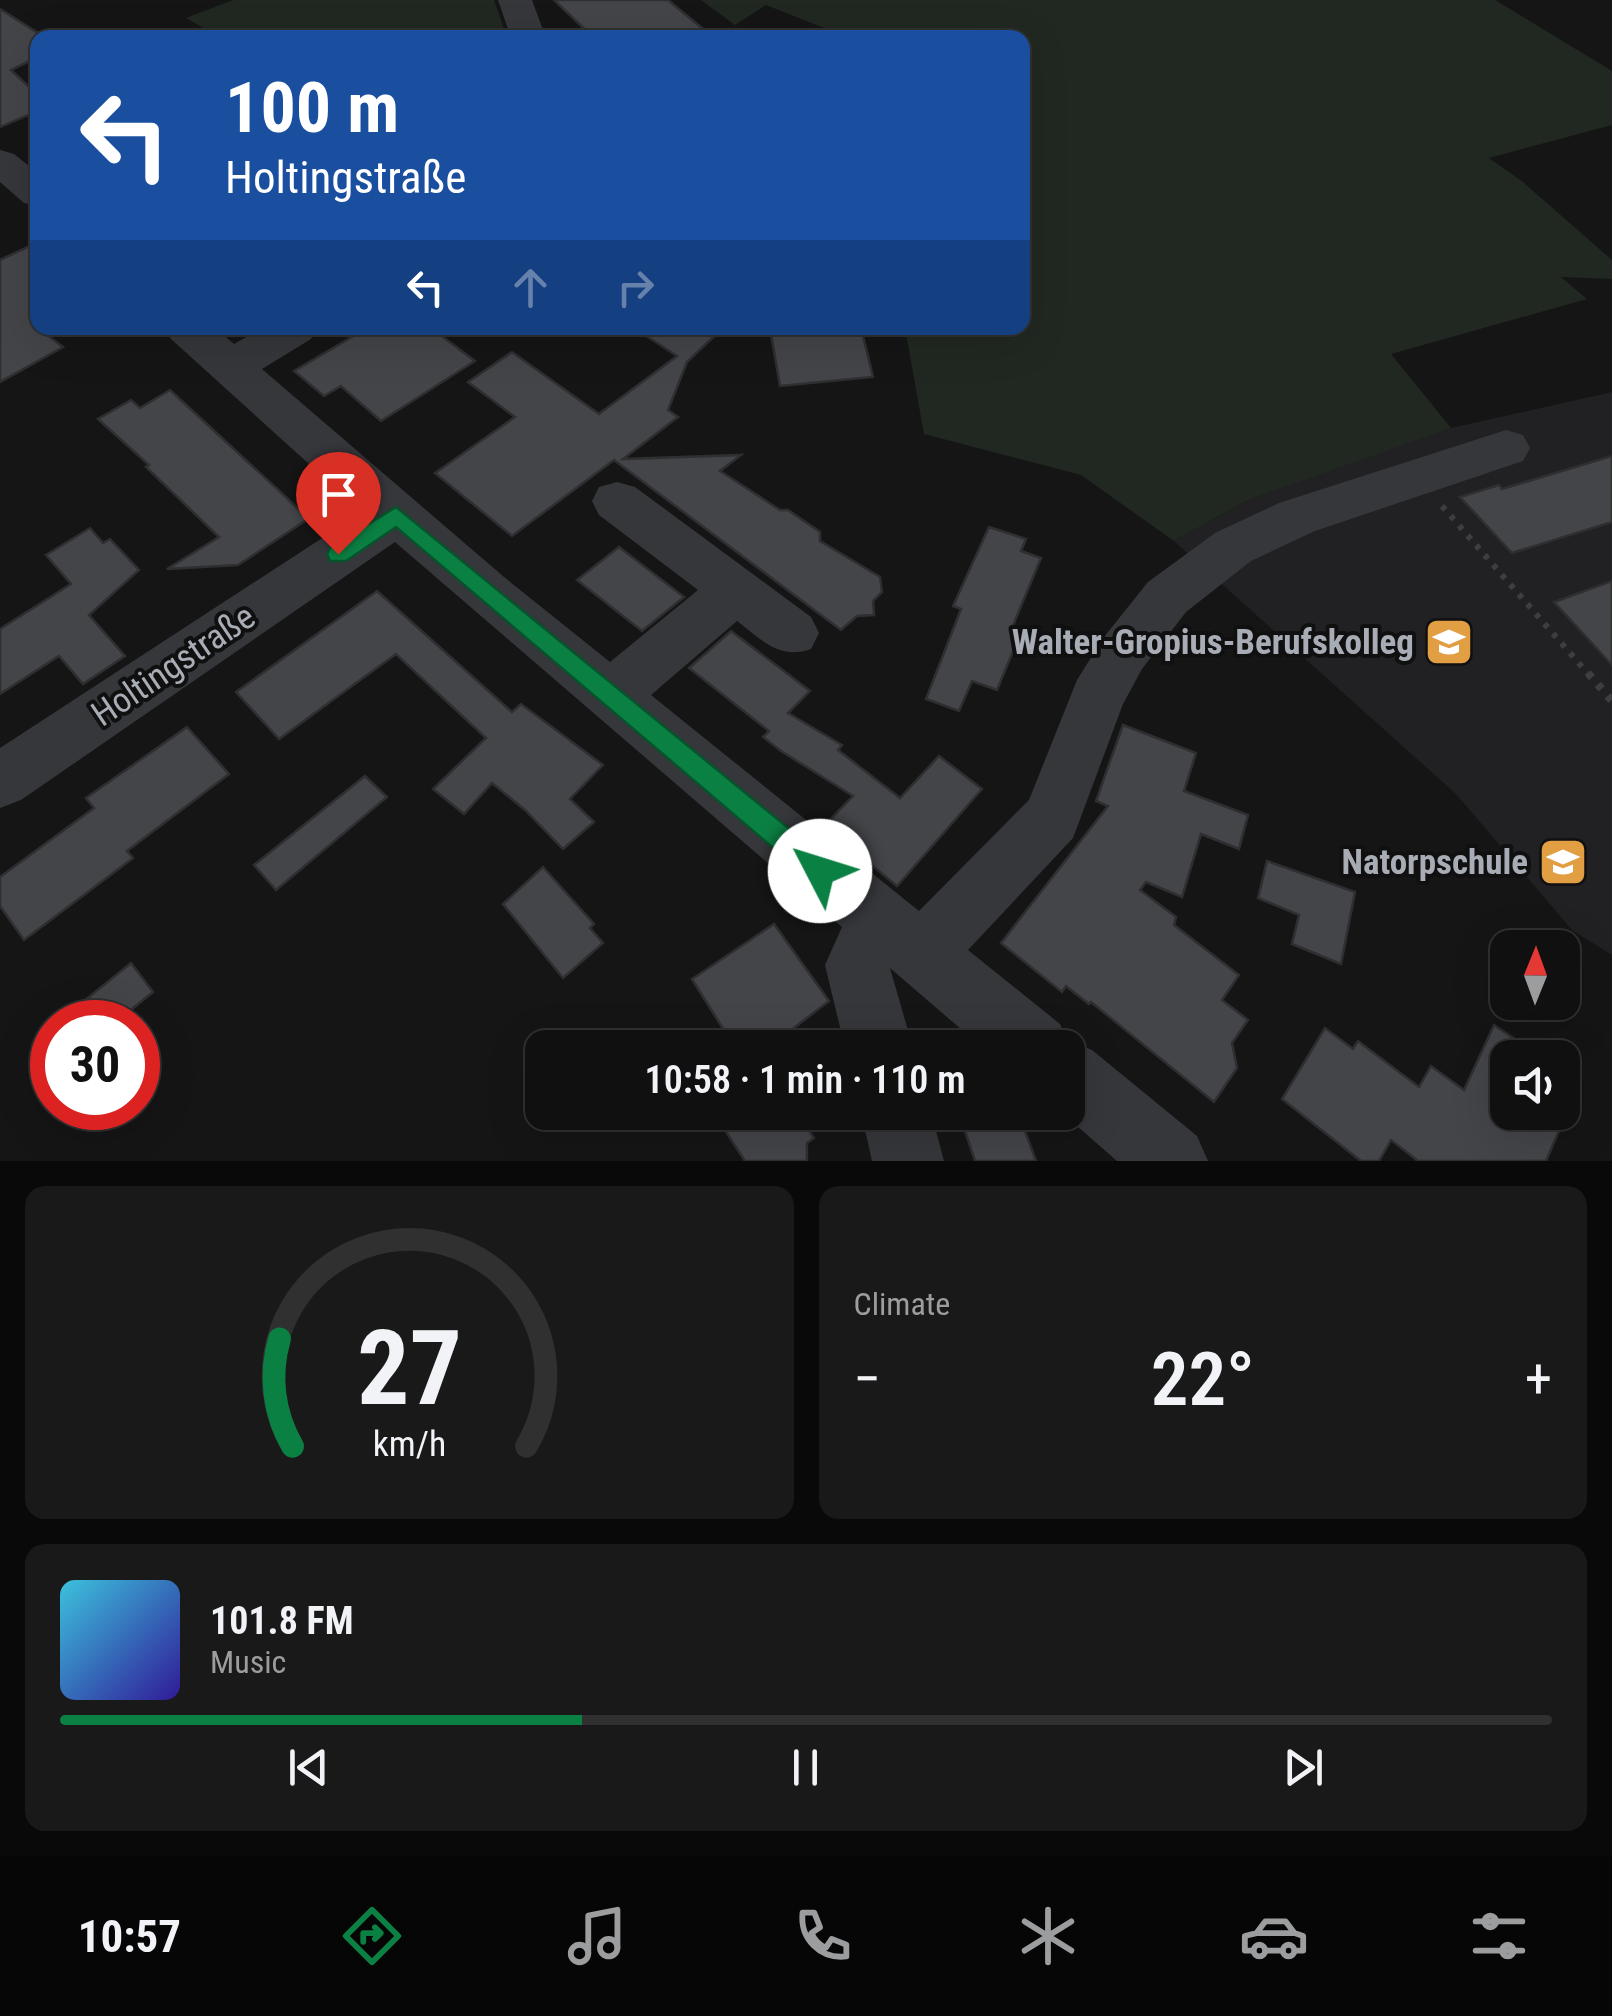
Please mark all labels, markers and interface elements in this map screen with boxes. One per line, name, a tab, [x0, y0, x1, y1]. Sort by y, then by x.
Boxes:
text: 100 m	[225, 67, 399, 149]
icon: left	[60, 70, 190, 200]
text: Holtingstraße	[225, 151, 466, 204]
icon: left	[398, 260, 453, 315]
icon: ahead	[503, 260, 558, 315]
icon: right	[608, 260, 663, 315]
pin	[296, 452, 381, 555]
icon: arrive	[311, 467, 366, 522]
street label: Holtingstraße	[84, 596, 263, 735]
school or university icon: Walter-Gropius-Berufskolleg	[1423, 616, 1475, 668]
place label: Walter-Gropius-Berufskolleg	[1012, 622, 1414, 663]
position arrow	[768, 819, 872, 923]
school or university icon: Natorpschule	[1537, 836, 1589, 888]
place label: Natorpschule	[1342, 842, 1528, 883]
north arrow	[1490, 930, 1580, 1020]
map controls	[1490, 930, 1580, 1130]
speed limit sign: 30	[30, 1000, 160, 1130]
button: sound	[1490, 1040, 1580, 1130]
text: 10:58 · 1 min · 110 m	[645, 1058, 965, 1102]
text: Climate	[854, 1285, 950, 1323]
text: 27	[357, 1308, 462, 1429]
text: 22°	[1151, 1335, 1255, 1423]
text: −	[854, 1347, 881, 1411]
text: +	[1525, 1347, 1552, 1411]
text: km/h	[372, 1423, 446, 1465]
text: 101.8 FM	[210, 1599, 354, 1643]
text: Music	[210, 1643, 286, 1681]
icon: previous	[281, 1740, 336, 1795]
icon: pause	[778, 1740, 833, 1795]
icon: next	[1276, 1740, 1331, 1795]
icon: directions	[337, 1901, 407, 1971]
icon: music	[562, 1901, 632, 1971]
icon: phone	[788, 1901, 858, 1971]
icon: climate	[1013, 1901, 1083, 1971]
icon: car	[1239, 1901, 1309, 1971]
icon: filters	[1464, 1901, 1534, 1971]
text: 10:57	[78, 1910, 181, 1963]

